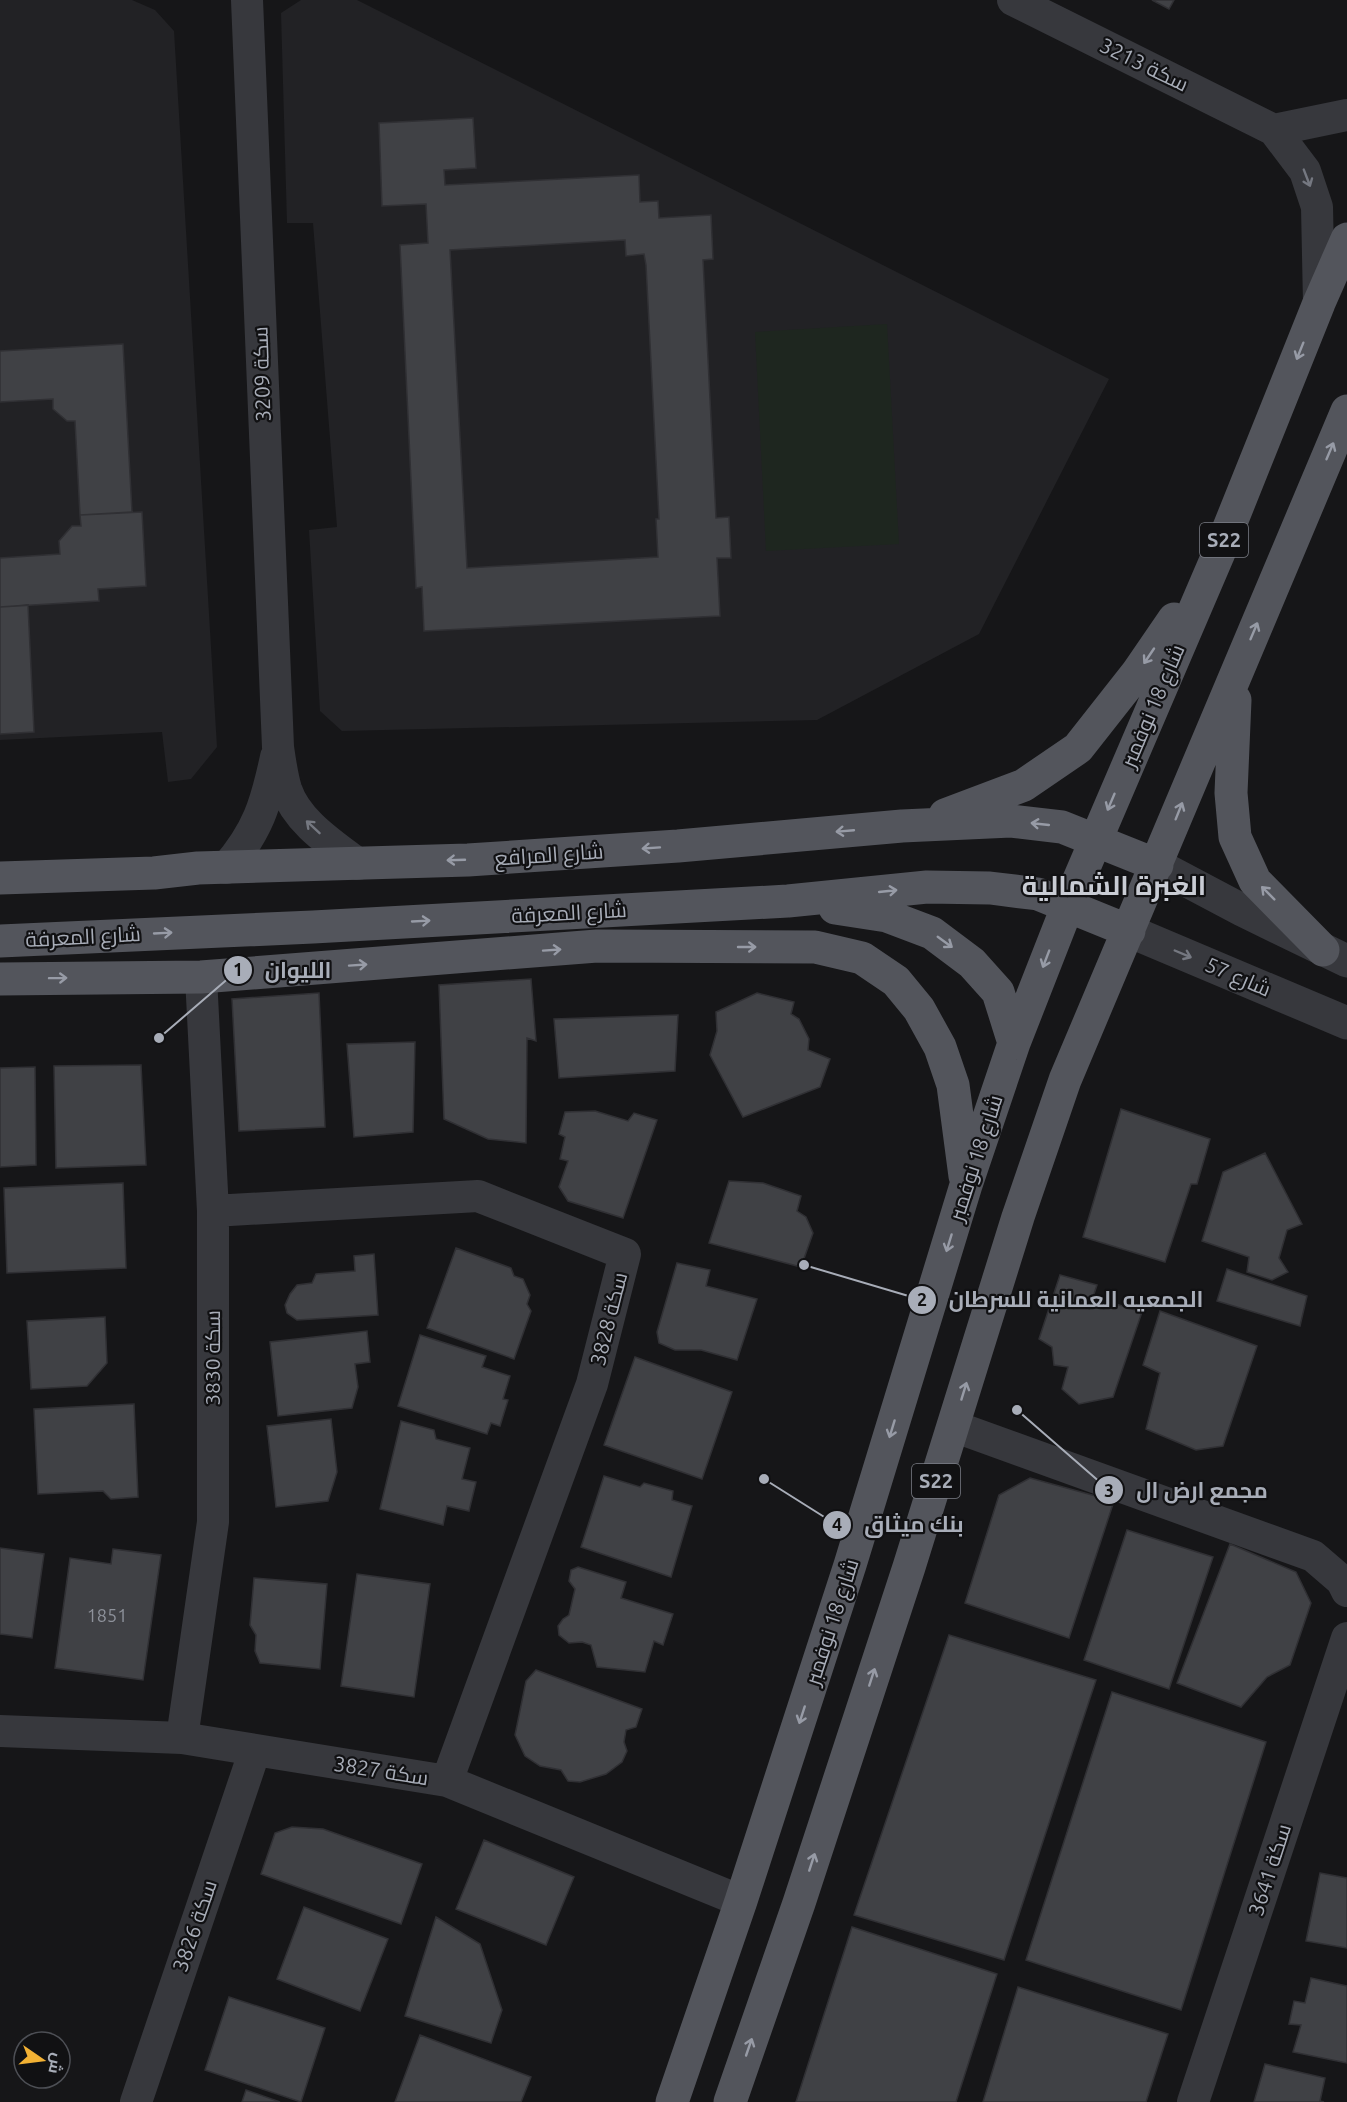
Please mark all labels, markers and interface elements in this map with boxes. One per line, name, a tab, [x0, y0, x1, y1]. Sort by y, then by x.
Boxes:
street label: سكة 3213	[1096, 32, 1193, 96]
one-way arrow	[1302, 169, 1313, 187]
street label: سكة 3209	[247, 326, 275, 422]
one-way arrow	[1294, 341, 1305, 360]
one-way arrow	[1325, 443, 1336, 461]
road number: S22	[1200, 523, 1248, 557]
one-way arrow	[1249, 622, 1260, 640]
street label: شارع 18 نوفمبر	[1115, 641, 1192, 773]
one-way arrow	[1143, 647, 1155, 663]
one-way arrow	[1105, 793, 1117, 811]
one-way arrow	[1175, 802, 1186, 821]
one-way arrow	[1030, 818, 1050, 829]
one-way arrow	[306, 820, 321, 834]
one-way arrow	[836, 826, 856, 837]
street label: شارع المرافع	[494, 838, 604, 873]
one-way arrow	[641, 843, 661, 854]
one-way arrow	[447, 855, 467, 866]
district label: الغبرة الشمالية	[1022, 870, 1206, 902]
one-way arrow	[878, 885, 897, 896]
one-way arrow	[1260, 886, 1275, 901]
street label: شارع المعرفة	[511, 897, 627, 930]
one-way arrow	[411, 915, 430, 926]
street label: شارع المعرفة	[25, 921, 141, 954]
one-way arrow	[153, 927, 173, 938]
one-way arrow	[936, 936, 952, 949]
one-way arrow	[737, 941, 757, 953]
one-way arrow	[542, 944, 562, 955]
one-way arrow	[1173, 949, 1192, 960]
callout: الليوان	[223, 950, 344, 990]
one-way arrow	[1040, 950, 1051, 968]
street label: شارع 57	[1201, 952, 1275, 1003]
text: الليوان	[265, 957, 331, 984]
text: 1	[233, 959, 243, 979]
one-way arrow	[348, 959, 368, 970]
one-way arrow	[48, 972, 68, 984]
street label: شارع 18 نوفمبر	[943, 1092, 1010, 1226]
one-way arrow	[943, 1233, 954, 1252]
street label: سكة 3828	[585, 1270, 631, 1368]
callout: الجمعيه العمانية للسرطان	[907, 1280, 1216, 1320]
text: الجمعيه العمانية للسرطان	[949, 1286, 1203, 1313]
text: 2	[917, 1289, 927, 1309]
street label: سكة 3830	[200, 1310, 224, 1406]
one-way arrow	[959, 1382, 970, 1401]
one-way arrow	[886, 1419, 897, 1438]
road number: S22	[912, 1464, 960, 1498]
callout: مجمع ارض ال	[1094, 1470, 1279, 1510]
text: مجمع ارض ال	[1136, 1477, 1268, 1505]
text: 3	[1104, 1480, 1114, 1500]
callout: بنك ميثاق	[822, 1505, 976, 1545]
text: بنك ميثاق	[864, 1511, 964, 1538]
text: 4	[832, 1514, 842, 1534]
street label: شارع 18 نوفمبر	[799, 1556, 866, 1690]
house number: 1851	[87, 1605, 127, 1625]
one-way arrow	[868, 1668, 879, 1687]
one-way arrow	[795, 1705, 806, 1724]
street label: سكة 3827	[332, 1751, 430, 1789]
street label: سكة 3641	[1243, 1821, 1295, 1919]
one-way arrow	[807, 1853, 818, 1872]
street label: سكة 3826	[167, 1877, 221, 1975]
north arrow	[12, 2030, 72, 2090]
one-way arrow	[744, 2038, 755, 2057]
text: ش	[44, 2051, 68, 2076]

